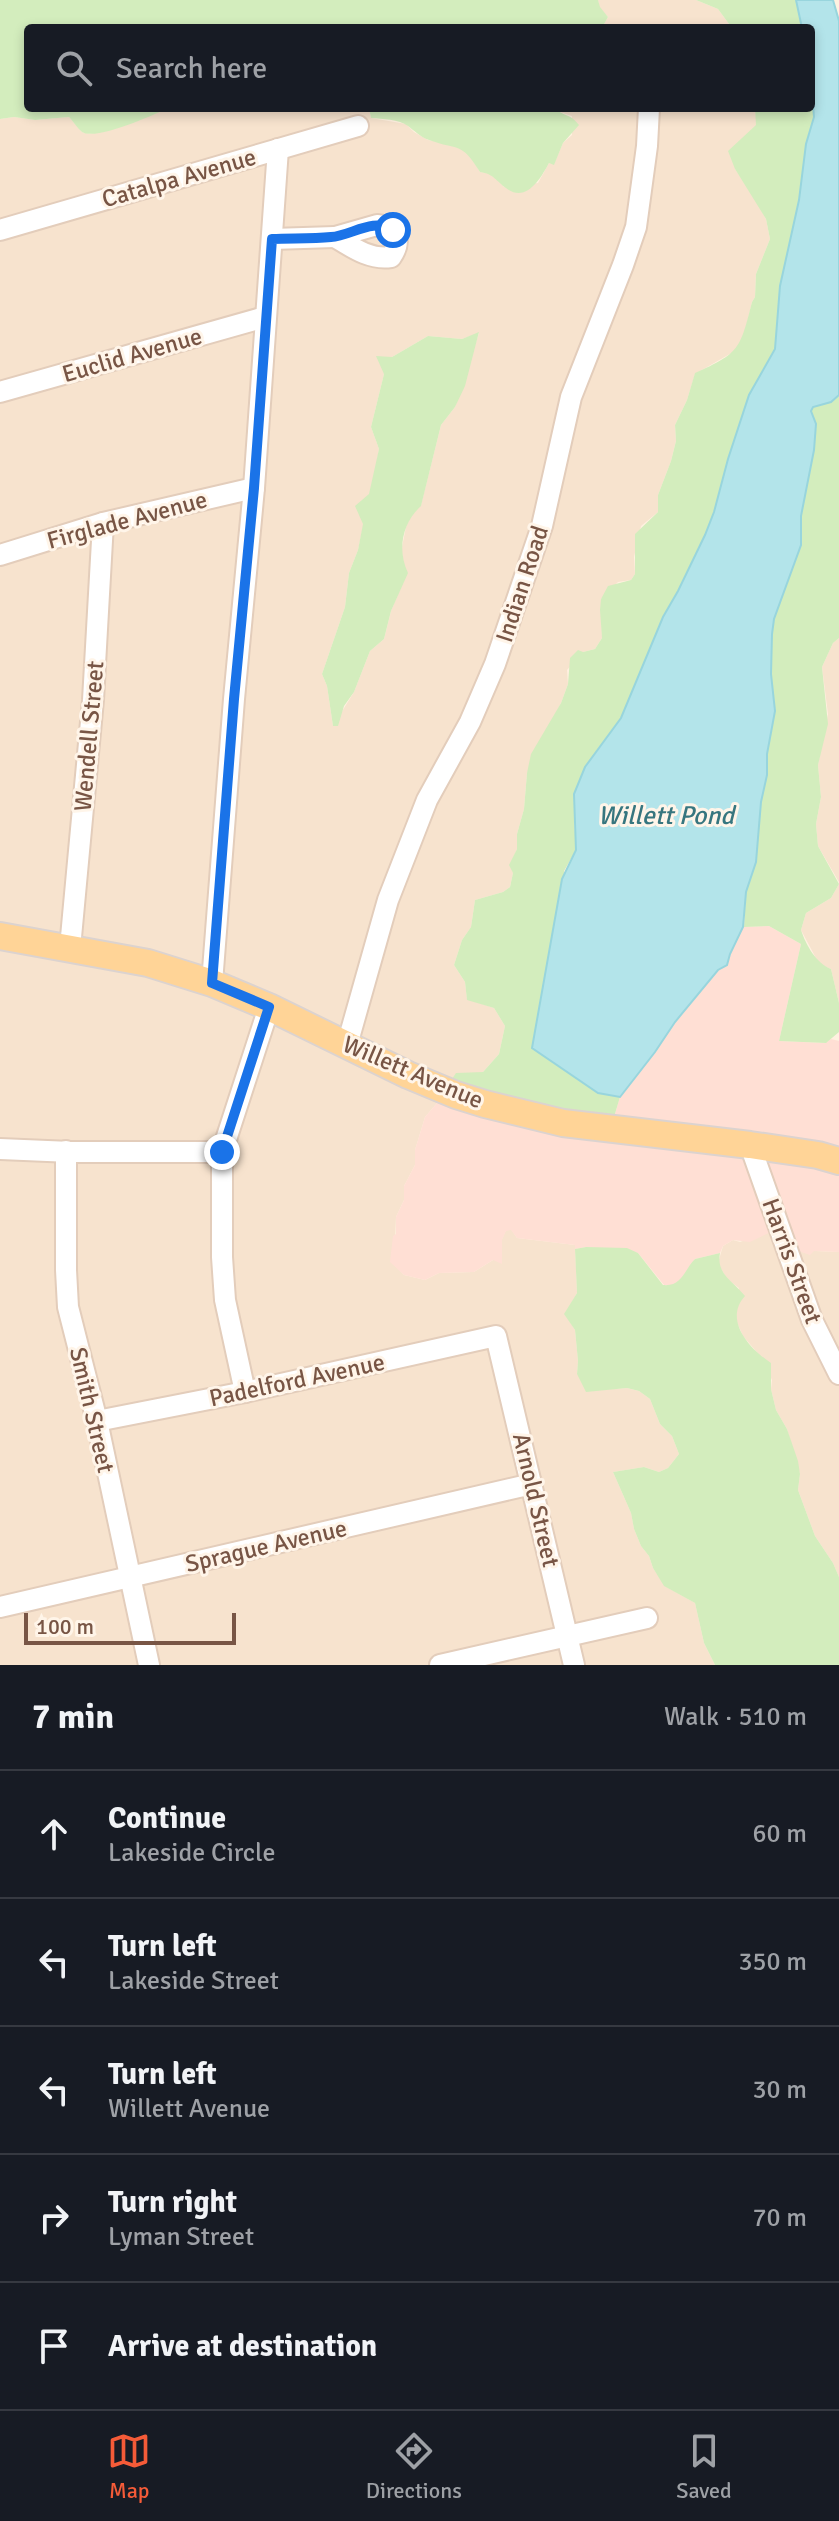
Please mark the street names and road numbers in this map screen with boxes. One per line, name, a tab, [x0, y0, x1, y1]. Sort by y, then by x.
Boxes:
street label: Catalpa Avenue	[98, 142, 260, 214]
street label: Euclid Avenue	[59, 321, 205, 389]
street label: Firglade Avenue	[44, 484, 210, 556]
street label: Indian Road	[489, 522, 555, 646]
street label: Wendell Street	[67, 660, 111, 812]
street label: Willett Avenue	[338, 1029, 488, 1115]
street label: Harris Street	[755, 1194, 829, 1328]
street label: Smith Street	[63, 1344, 121, 1476]
street label: Padelford Avenue	[206, 1347, 388, 1413]
street label: Arnold Street	[506, 1430, 566, 1570]
street label: Sprague Avenue	[182, 1513, 350, 1579]

